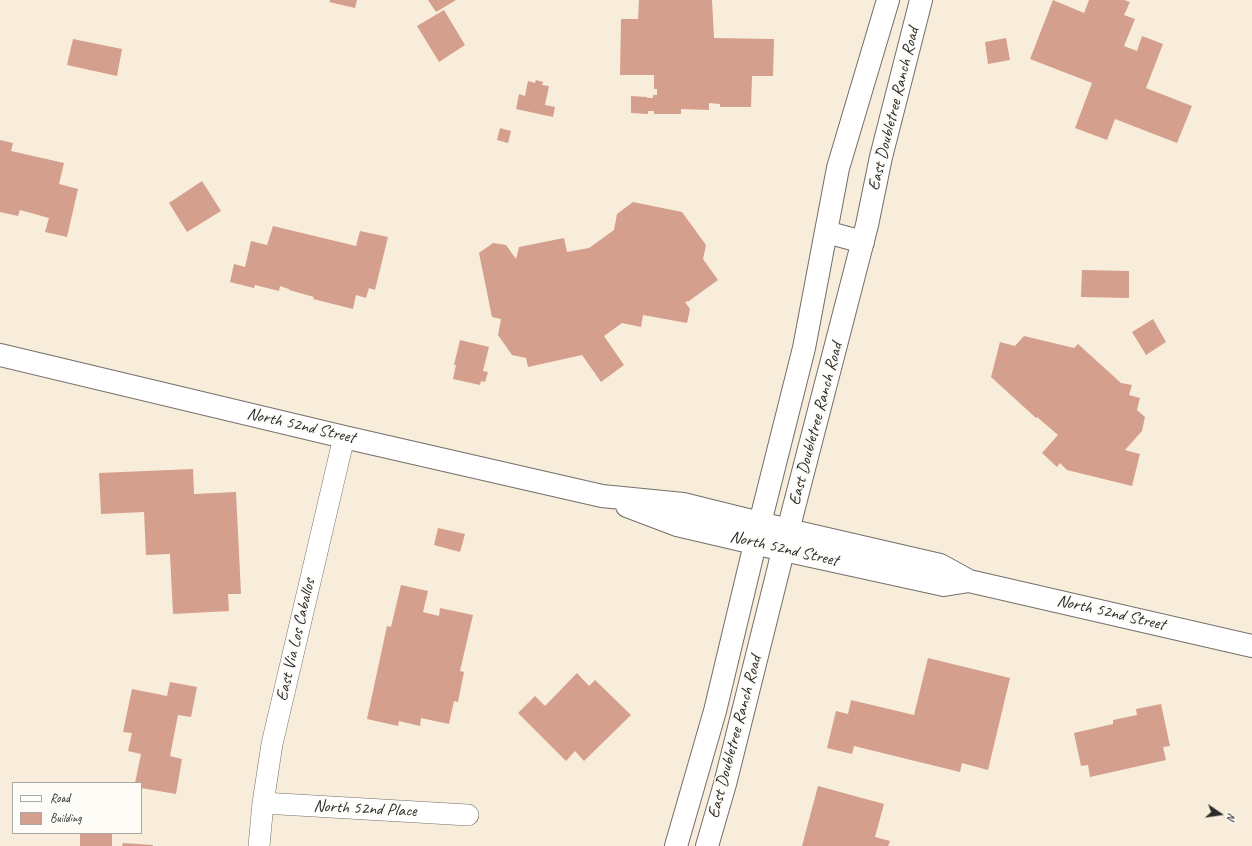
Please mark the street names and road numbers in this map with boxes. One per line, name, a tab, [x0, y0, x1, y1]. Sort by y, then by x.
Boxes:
street label: East Doubletree Ranch Road	[864, 25, 924, 193]
street label: East Doubletree Ranch Road	[785, 341, 847, 507]
street label: North 52nd Street	[245, 404, 357, 448]
street label: North 52nd Street	[728, 527, 840, 571]
street label: East Via Los Caballos	[272, 577, 320, 703]
street label: North 52nd Street	[1055, 591, 1167, 635]
street label: East Doubletree Ranch Road	[704, 654, 766, 820]
street label: North 52nd Place	[313, 796, 417, 822]

